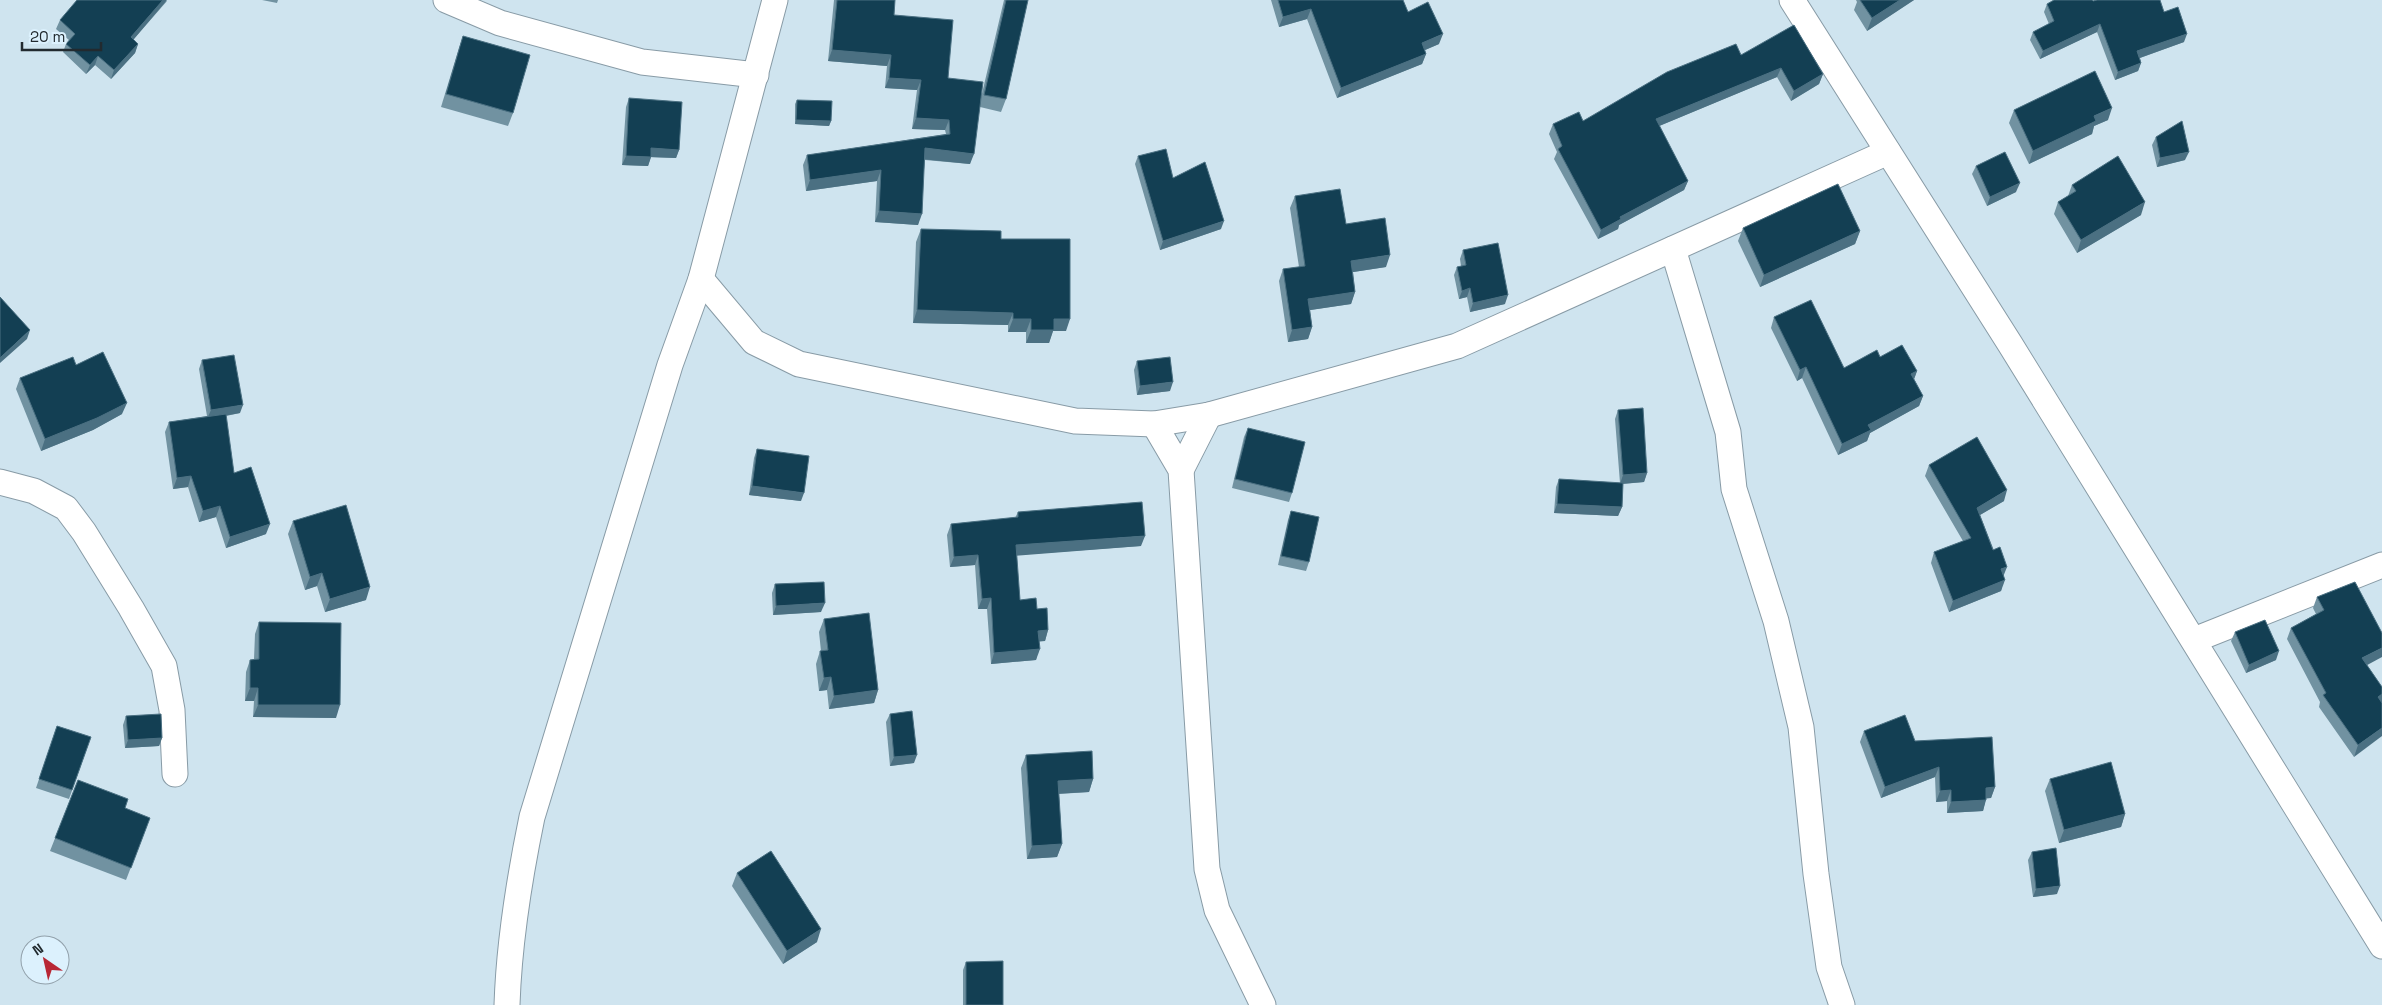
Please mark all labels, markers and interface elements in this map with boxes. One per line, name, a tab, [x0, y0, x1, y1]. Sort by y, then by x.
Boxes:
scale bar	[22, 20, 101, 52]
text: 20 m	[30, 27, 65, 46]
north arrow	[20, 935, 70, 985]
text: N	[29, 939, 47, 959]

